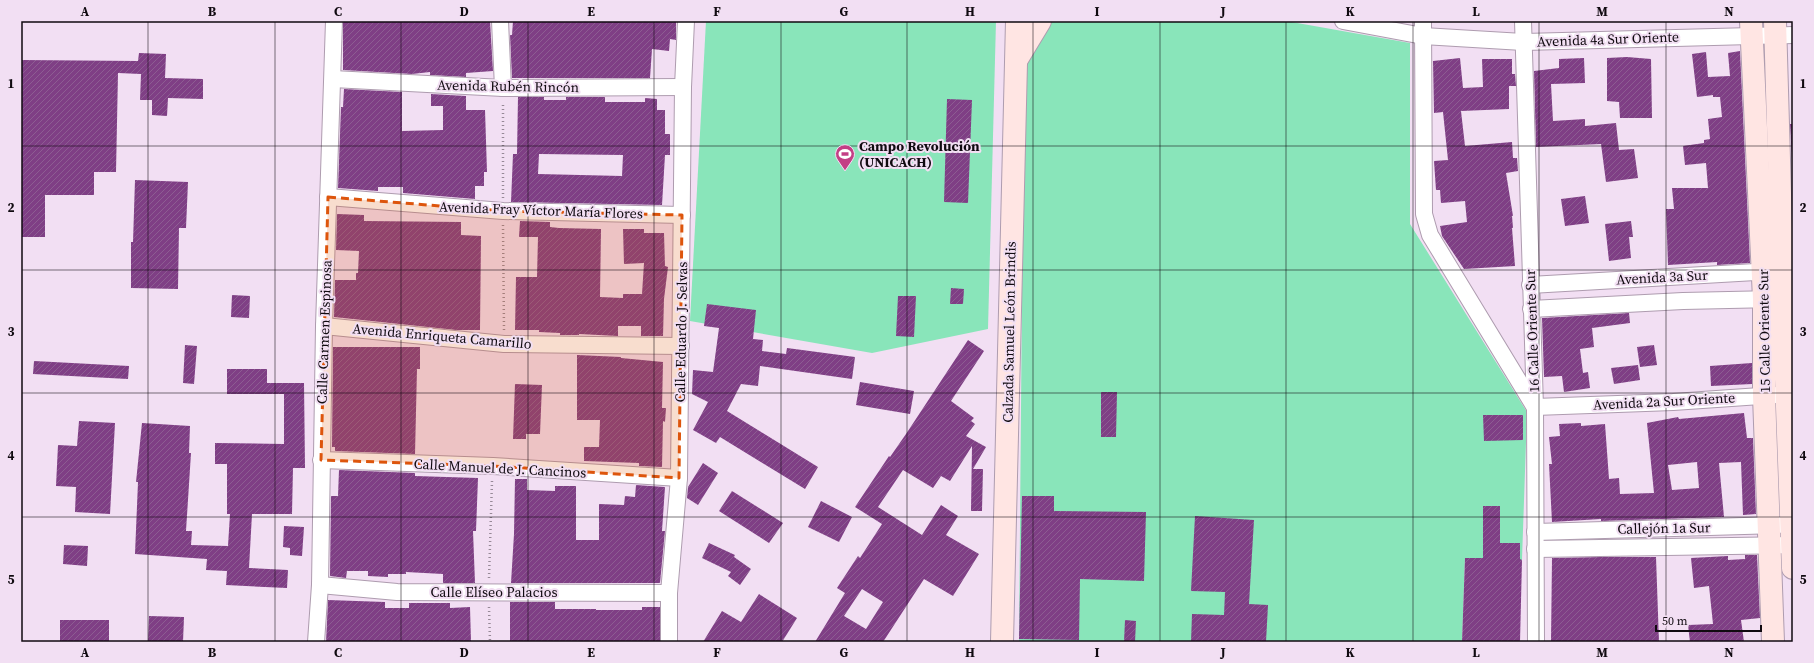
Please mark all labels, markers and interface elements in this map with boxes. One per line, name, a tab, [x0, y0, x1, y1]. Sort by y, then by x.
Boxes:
text: A	[81, 3, 90, 20]
text: B	[208, 3, 217, 20]
text: C	[334, 3, 342, 20]
text: D	[459, 3, 469, 20]
text: E	[587, 3, 595, 20]
text: F	[713, 3, 721, 20]
text: G	[840, 3, 849, 20]
text: H	[965, 3, 975, 20]
text: I	[1094, 3, 1100, 20]
text: J	[1219, 3, 1226, 20]
text: K	[1345, 3, 1355, 20]
text: L	[1472, 3, 1480, 20]
text: M	[1596, 3, 1608, 20]
text: N	[1724, 3, 1734, 20]
street label: Avenida 4a Sur Oriente	[1537, 27, 1679, 51]
text: 1	[7, 75, 15, 92]
street label: Avenida Rubén Rincón	[437, 75, 580, 97]
text: 1	[1799, 75, 1807, 92]
place label: Campo Revolución (UNICACH)	[859, 136, 980, 172]
sports icon: Campo Revolución (UNICACH)	[834, 143, 856, 171]
street label: Avenida Fray Víctor María Flores	[439, 196, 643, 224]
text: 2	[7, 199, 15, 216]
text: 2	[1799, 199, 1807, 216]
street label: Calzada Samuel León Brindis	[997, 241, 1021, 423]
street label: Calle Carmen Espinosa	[311, 259, 337, 404]
street label: Calle Eduardo J. Selvas	[670, 261, 692, 403]
street label: Avenida 3a Sur	[1616, 265, 1708, 289]
street label: 16 Calle Oriente Sur	[1520, 269, 1544, 393]
street label: 15 Calle Oriente Sur	[1753, 269, 1775, 393]
street label: Avenida Enriqueta Camarillo	[352, 318, 533, 354]
text: 3	[7, 323, 15, 340]
text: 3	[1799, 323, 1807, 340]
street label: Avenida 2a Sur Oriente	[1592, 387, 1736, 415]
text: 4	[7, 447, 15, 464]
text: 4	[1799, 447, 1807, 464]
street label: Calle Manuel de J. Cancinos	[413, 453, 587, 483]
street label: Callejón 1a Sur	[1617, 517, 1711, 539]
text: 5	[7, 571, 15, 588]
text: 5	[1799, 571, 1807, 588]
street label: Calle Elíseo Palacios	[431, 582, 557, 602]
scale bar	[1656, 607, 1761, 633]
text: 50 m	[1662, 613, 1688, 629]
text: A	[81, 644, 90, 661]
text: B	[208, 644, 217, 661]
text: C	[334, 644, 342, 661]
text: D	[459, 644, 469, 661]
text: E	[587, 644, 595, 661]
text: F	[713, 644, 721, 661]
text: G	[840, 644, 849, 661]
text: H	[965, 644, 975, 661]
text: I	[1094, 644, 1100, 661]
text: J	[1219, 644, 1226, 661]
text: K	[1345, 644, 1355, 661]
text: L	[1472, 644, 1480, 661]
text: M	[1596, 644, 1608, 661]
text: N	[1724, 644, 1734, 661]

